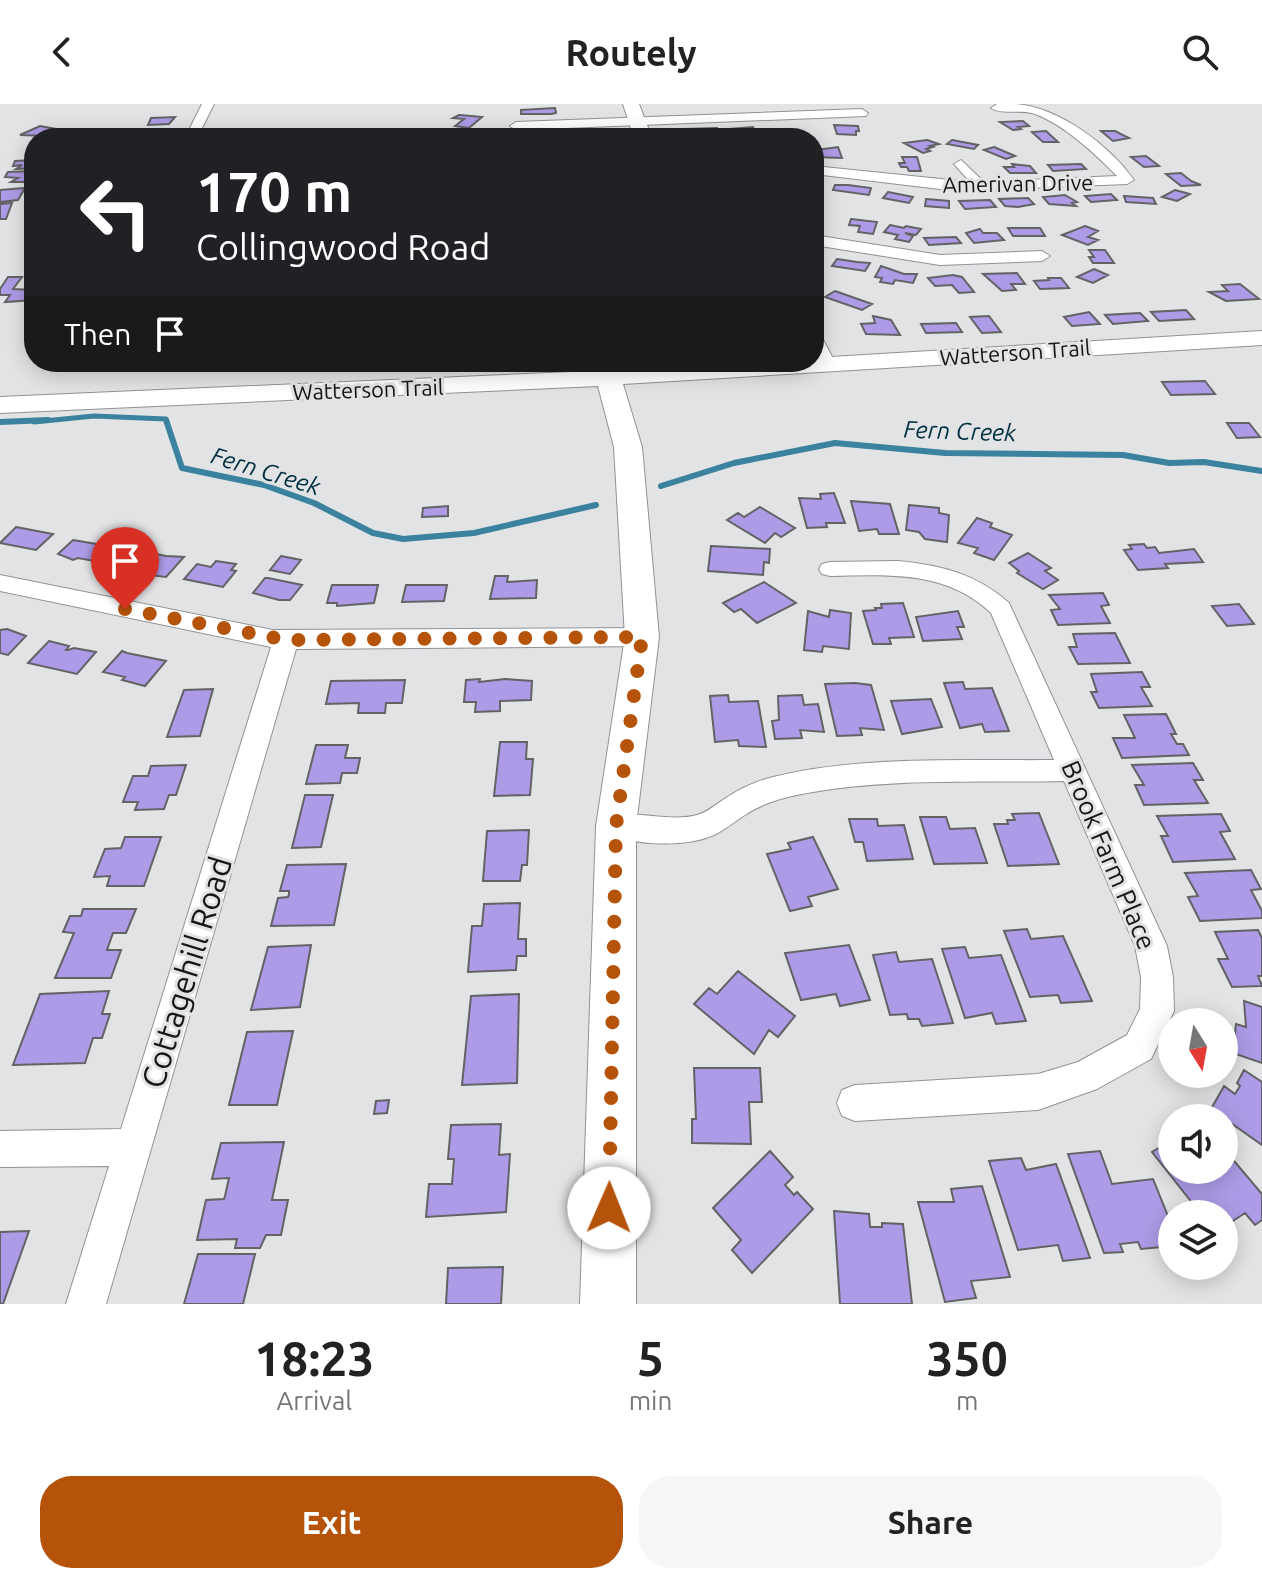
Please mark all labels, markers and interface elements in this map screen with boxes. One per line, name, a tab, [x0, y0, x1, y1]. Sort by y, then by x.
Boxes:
icon: back	[40, 30, 84, 74]
icon: search	[1178, 30, 1222, 74]
text: Routely	[565, 32, 697, 73]
icon: left	[64, 160, 168, 264]
text: 170 m	[196, 160, 352, 223]
street label: Amerivan Drive	[942, 169, 1094, 197]
text: Collingwood Road	[196, 226, 490, 267]
icon: arrive	[148, 312, 192, 356]
text: Then	[64, 317, 132, 351]
street label: Watterson Trail	[939, 334, 1092, 370]
street label: Watterson Trail	[292, 374, 444, 404]
water label: Fern Creek	[903, 416, 1018, 446]
water label: Fern Creek	[208, 442, 325, 501]
pin	[91, 527, 159, 609]
icon: arrive	[103, 539, 147, 583]
street label: Brook Farm Place	[1056, 756, 1162, 954]
street label: Cottagehill Road	[134, 852, 238, 1092]
north arrow	[1158, 1008, 1238, 1088]
map controls	[1158, 1008, 1238, 1280]
button: sound	[1158, 1104, 1238, 1184]
position arrow	[567, 1166, 651, 1250]
button: layers	[1158, 1200, 1238, 1280]
text: 18:23	[254, 1331, 374, 1385]
text: 5	[637, 1331, 664, 1385]
text: 350	[927, 1331, 1008, 1385]
text: Arrival	[276, 1386, 352, 1415]
text: min	[629, 1386, 672, 1415]
text: m	[956, 1386, 978, 1415]
button: Exit	[40, 1476, 623, 1568]
button: Share	[639, 1476, 1222, 1568]

